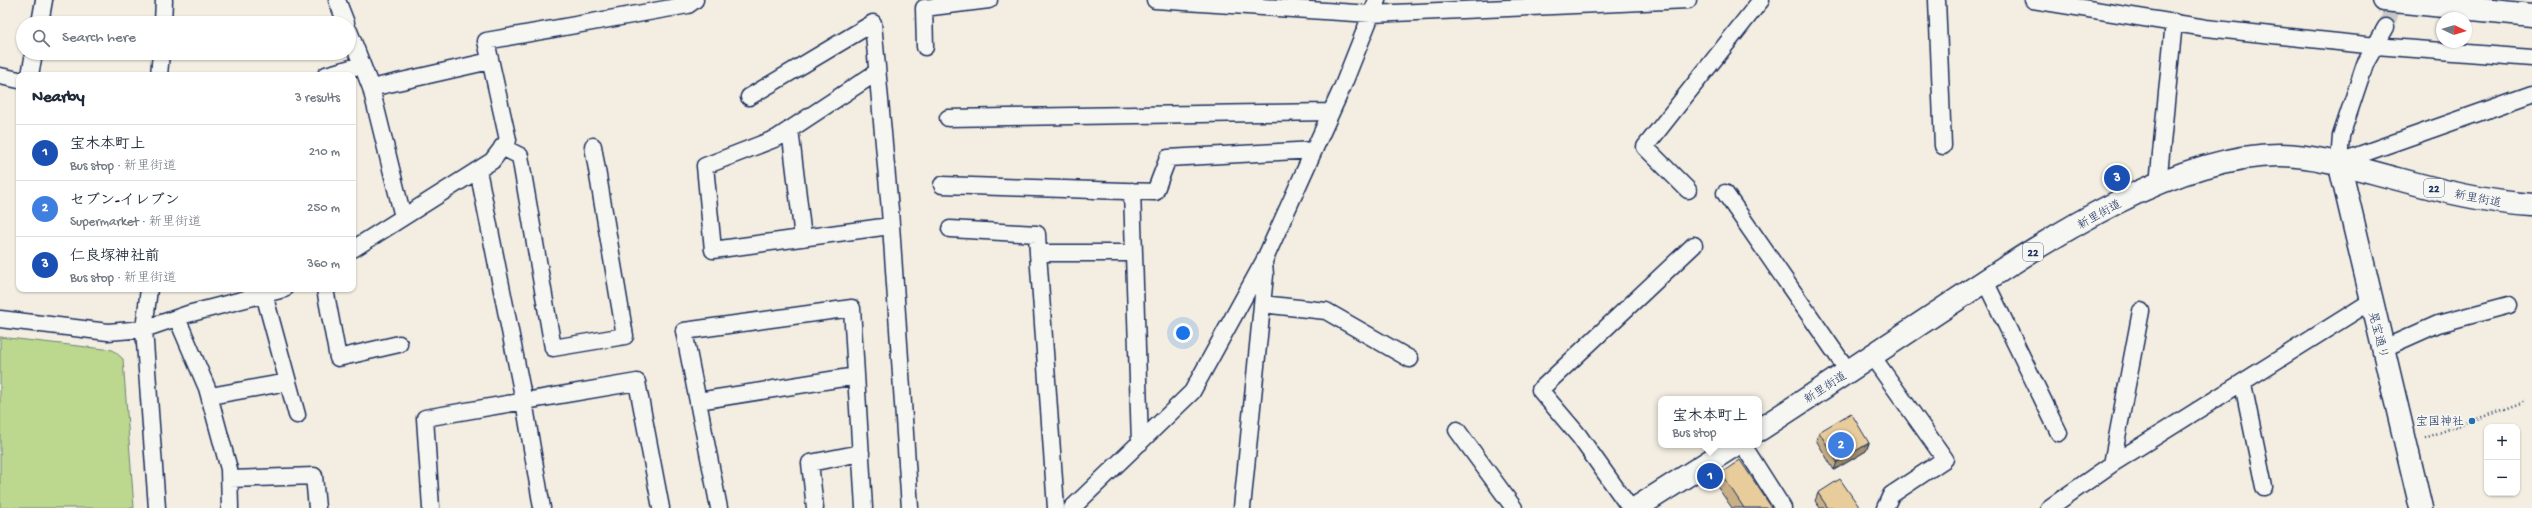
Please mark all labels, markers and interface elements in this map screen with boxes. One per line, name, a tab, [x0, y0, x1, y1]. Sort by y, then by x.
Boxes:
north arrow	[2436, 12, 2472, 48]
search box	[16, 16, 356, 60]
icon: search	[30, 27, 52, 49]
text: Search here	[62, 29, 136, 47]
text: Nearby	[32, 88, 85, 108]
text: 3 results	[295, 91, 340, 106]
text: 宝木本町上	[70, 136, 145, 154]
text: 1	[42, 145, 48, 160]
text: 210 m	[309, 145, 340, 160]
text: Bus stop · 新里街道	[70, 159, 176, 174]
pin: 3	[2104, 163, 2130, 193]
road number: 22	[2424, 179, 2444, 197]
street label: 新里街道	[2453, 188, 2503, 211]
text: セブン-イレブン	[70, 192, 180, 210]
street label: 新里街道	[2075, 197, 2124, 234]
text: 2	[42, 201, 48, 216]
text: 250 m	[307, 201, 340, 216]
text: Supermarket · 新里街道	[70, 215, 201, 230]
road number: 22	[2023, 243, 2043, 261]
text: 仁良塚神社前	[70, 248, 160, 266]
text: 3	[42, 257, 48, 272]
text: 360 m	[307, 257, 340, 272]
text: Bus stop · 新里街道	[70, 271, 176, 286]
street label: 晃宝通り	[2364, 310, 2391, 360]
your location	[1173, 323, 1193, 343]
street label: 新里街道	[1802, 369, 1850, 408]
popup	[1658, 396, 1762, 448]
text: 宝木本町上	[1672, 408, 1748, 426]
place label: 宝国神社	[2416, 415, 2464, 430]
marker: 宝国神社	[2467, 416, 2477, 426]
map controls	[2484, 424, 2520, 496]
button: +	[2484, 424, 2520, 460]
text: Bus stop	[1672, 426, 1716, 441]
pin: 2	[1828, 430, 1854, 460]
button: −	[2484, 460, 2520, 496]
pin: 1	[1697, 461, 1723, 491]

